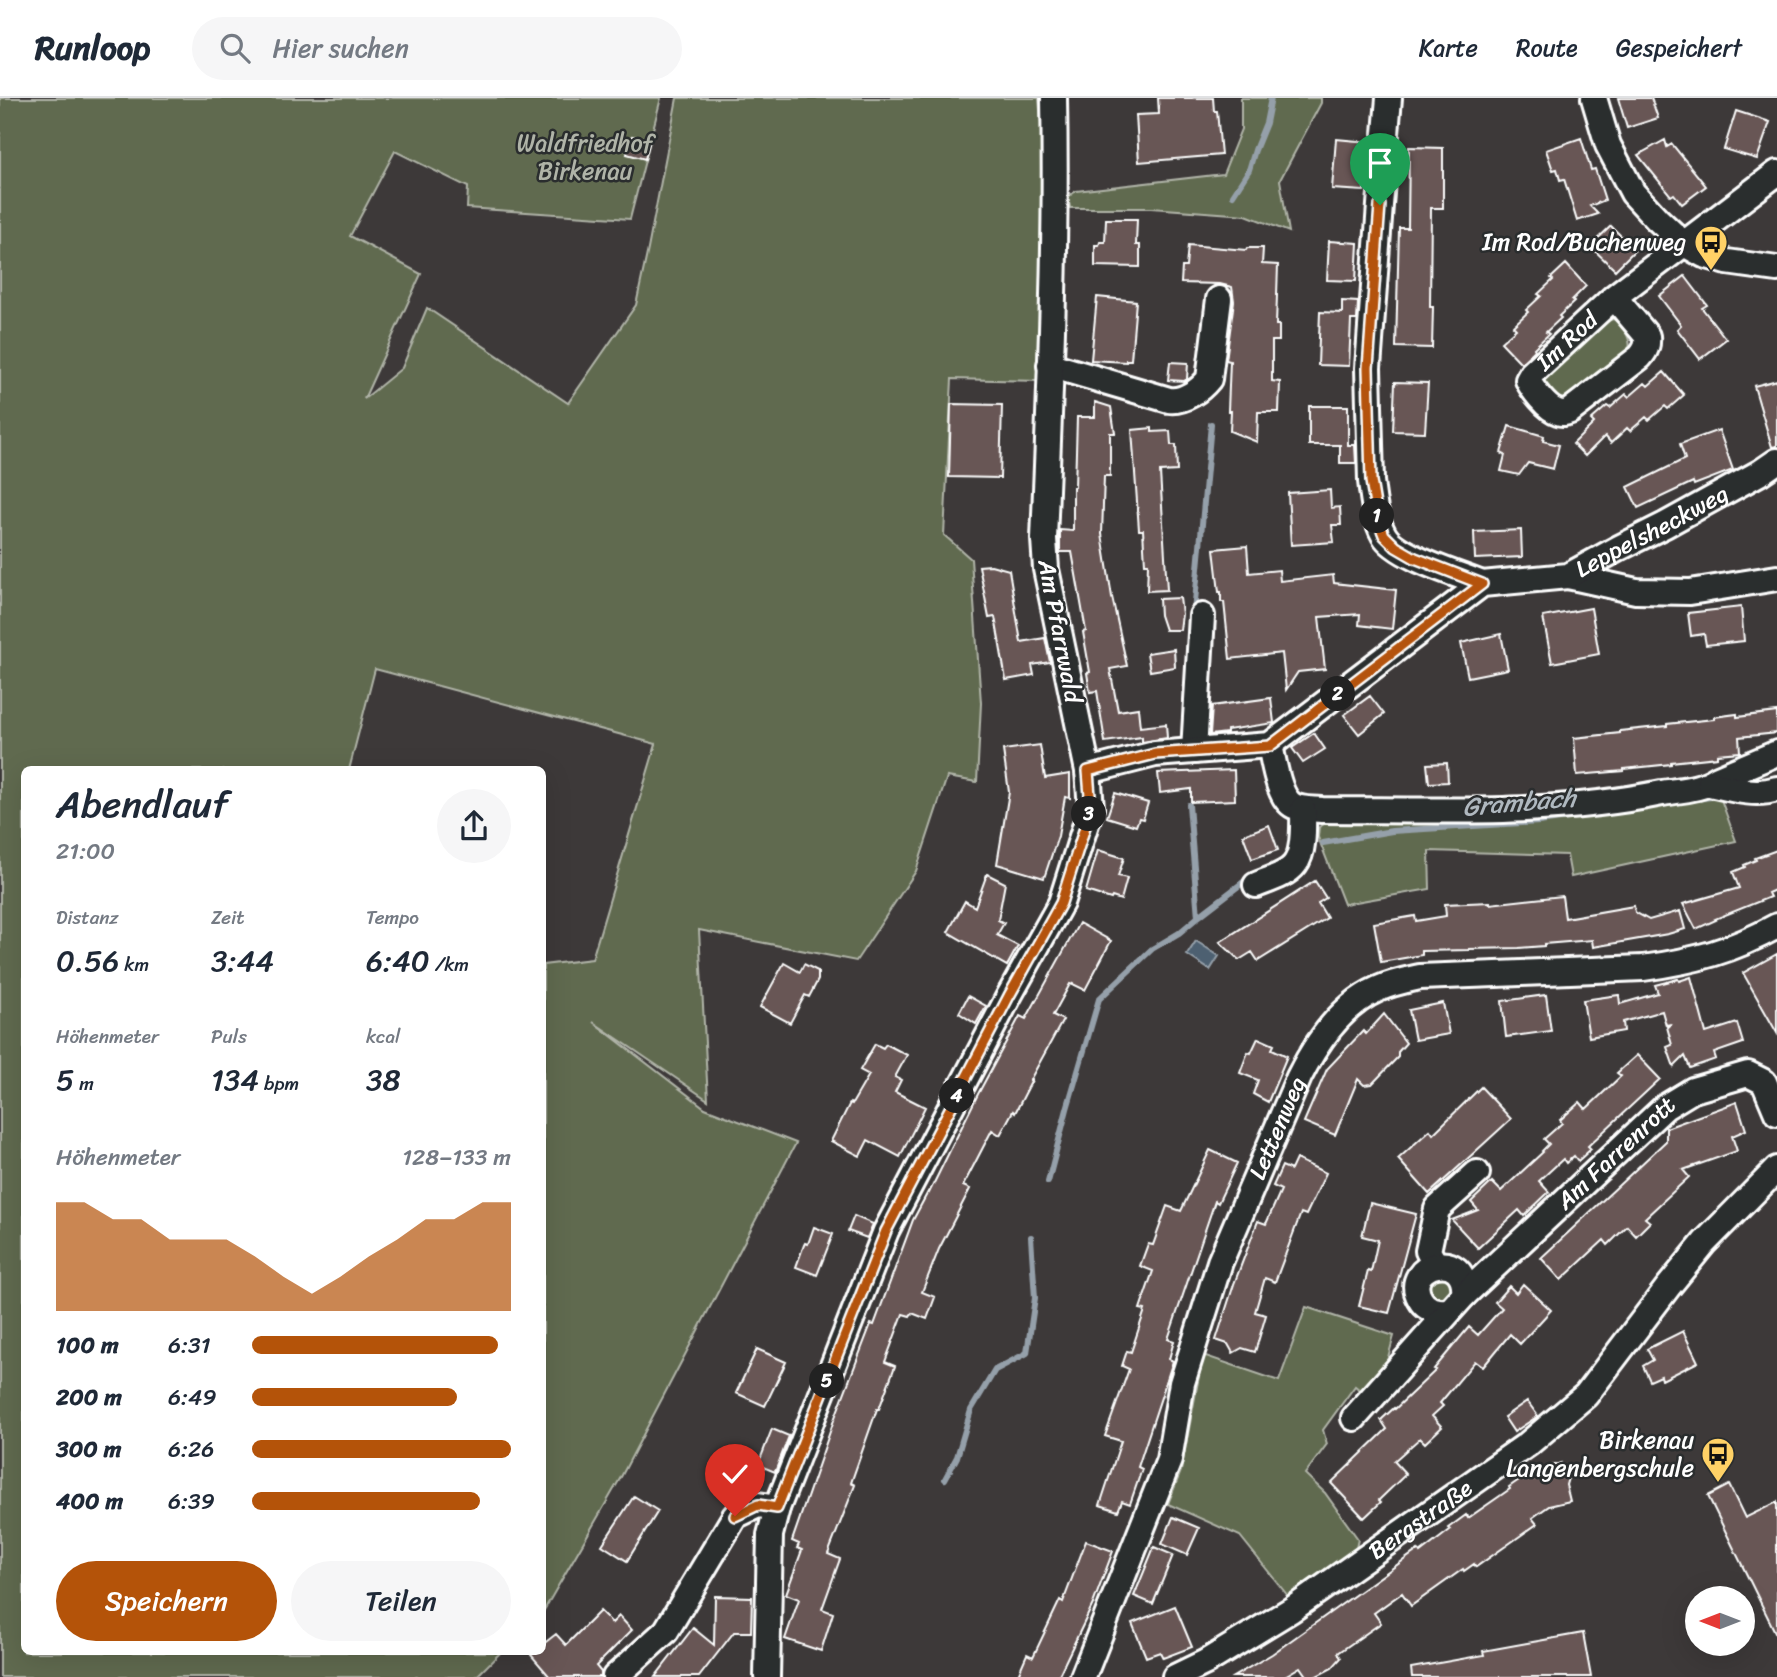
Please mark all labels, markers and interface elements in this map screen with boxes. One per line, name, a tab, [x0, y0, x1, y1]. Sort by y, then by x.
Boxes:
search box	[192, 17, 682, 80]
text: Runloop	[35, 19, 150, 77]
text: Hier suchen	[272, 25, 409, 71]
text: Karte	[1419, 27, 1478, 69]
text: Route	[1516, 27, 1578, 69]
text: Gespeichert	[1616, 27, 1742, 69]
icon: search	[216, 29, 254, 67]
park label: Waldfriedhof Birkenau	[517, 122, 657, 192]
pin	[1350, 133, 1410, 205]
icon: arrive	[1361, 144, 1399, 182]
place label: Im Rod/Buchenweg	[1481, 221, 1686, 263]
bus stop icon: Im Rod/Buchenweg	[1692, 223, 1730, 272]
street label: Im Rod	[1525, 299, 1609, 382]
street label: Leppelsheckweg	[1567, 473, 1736, 589]
pin: 1	[1360, 498, 1394, 534]
text: 1	[1372, 499, 1381, 532]
street label: Am Pfarrwald	[1025, 555, 1095, 709]
pin: 2	[1320, 676, 1356, 712]
text: 2	[1332, 677, 1343, 710]
text: Abendlauf	[56, 771, 229, 838]
water label: Grambach	[1461, 774, 1580, 830]
button: share	[437, 789, 511, 863]
pin: 3	[1072, 796, 1106, 832]
text: 3	[1083, 797, 1094, 830]
text: 21:00	[56, 831, 115, 872]
text: Distanz	[56, 901, 119, 934]
text: Zeit	[211, 901, 245, 934]
text: Tempo	[366, 901, 419, 934]
text: 0.56	[56, 934, 119, 988]
text: 3:44	[211, 934, 274, 988]
text: 6:40	[366, 934, 430, 988]
text: km	[119, 948, 149, 981]
text: /km	[430, 948, 469, 981]
text: Höhenmeter	[56, 1020, 159, 1053]
text: Puls	[211, 1020, 247, 1053]
text: kcal	[366, 1020, 401, 1053]
text: 5	[56, 1053, 74, 1107]
text: 134	[211, 1053, 259, 1107]
text: 38	[366, 1053, 401, 1107]
text: m	[74, 1067, 94, 1100]
text: bpm	[259, 1067, 299, 1100]
street label: Lettenweg	[1237, 1070, 1318, 1186]
pin: 4	[940, 1079, 974, 1114]
text: 4	[951, 1079, 962, 1112]
street label: Am Farrenrott	[1545, 1086, 1686, 1221]
text: Höhenmeter	[56, 1137, 180, 1178]
text: 128–133 m	[402, 1137, 511, 1178]
text: 100 m	[56, 1325, 119, 1366]
text: 6:31	[168, 1325, 211, 1366]
pin: 5	[810, 1364, 844, 1398]
text: 5	[821, 1364, 832, 1397]
text: 200 m	[56, 1377, 122, 1418]
text: 6:49	[168, 1377, 217, 1418]
place label: Birkenau Langenbergschule	[1506, 1419, 1694, 1489]
text: 300 m	[56, 1429, 121, 1470]
text: 6:26	[168, 1429, 214, 1470]
bus stop icon: Birkenau Langenbergschule	[1699, 1435, 1737, 1484]
pin	[705, 1444, 765, 1516]
icon: check	[716, 1455, 754, 1493]
street label: Bergstraße	[1359, 1468, 1482, 1571]
text: 400 m	[56, 1481, 123, 1522]
text: 6:39	[168, 1481, 215, 1522]
button: Speichern	[56, 1561, 277, 1641]
button: Teilen	[291, 1561, 511, 1641]
north arrow	[1685, 1586, 1755, 1656]
map controls	[1685, 1586, 1755, 1656]

